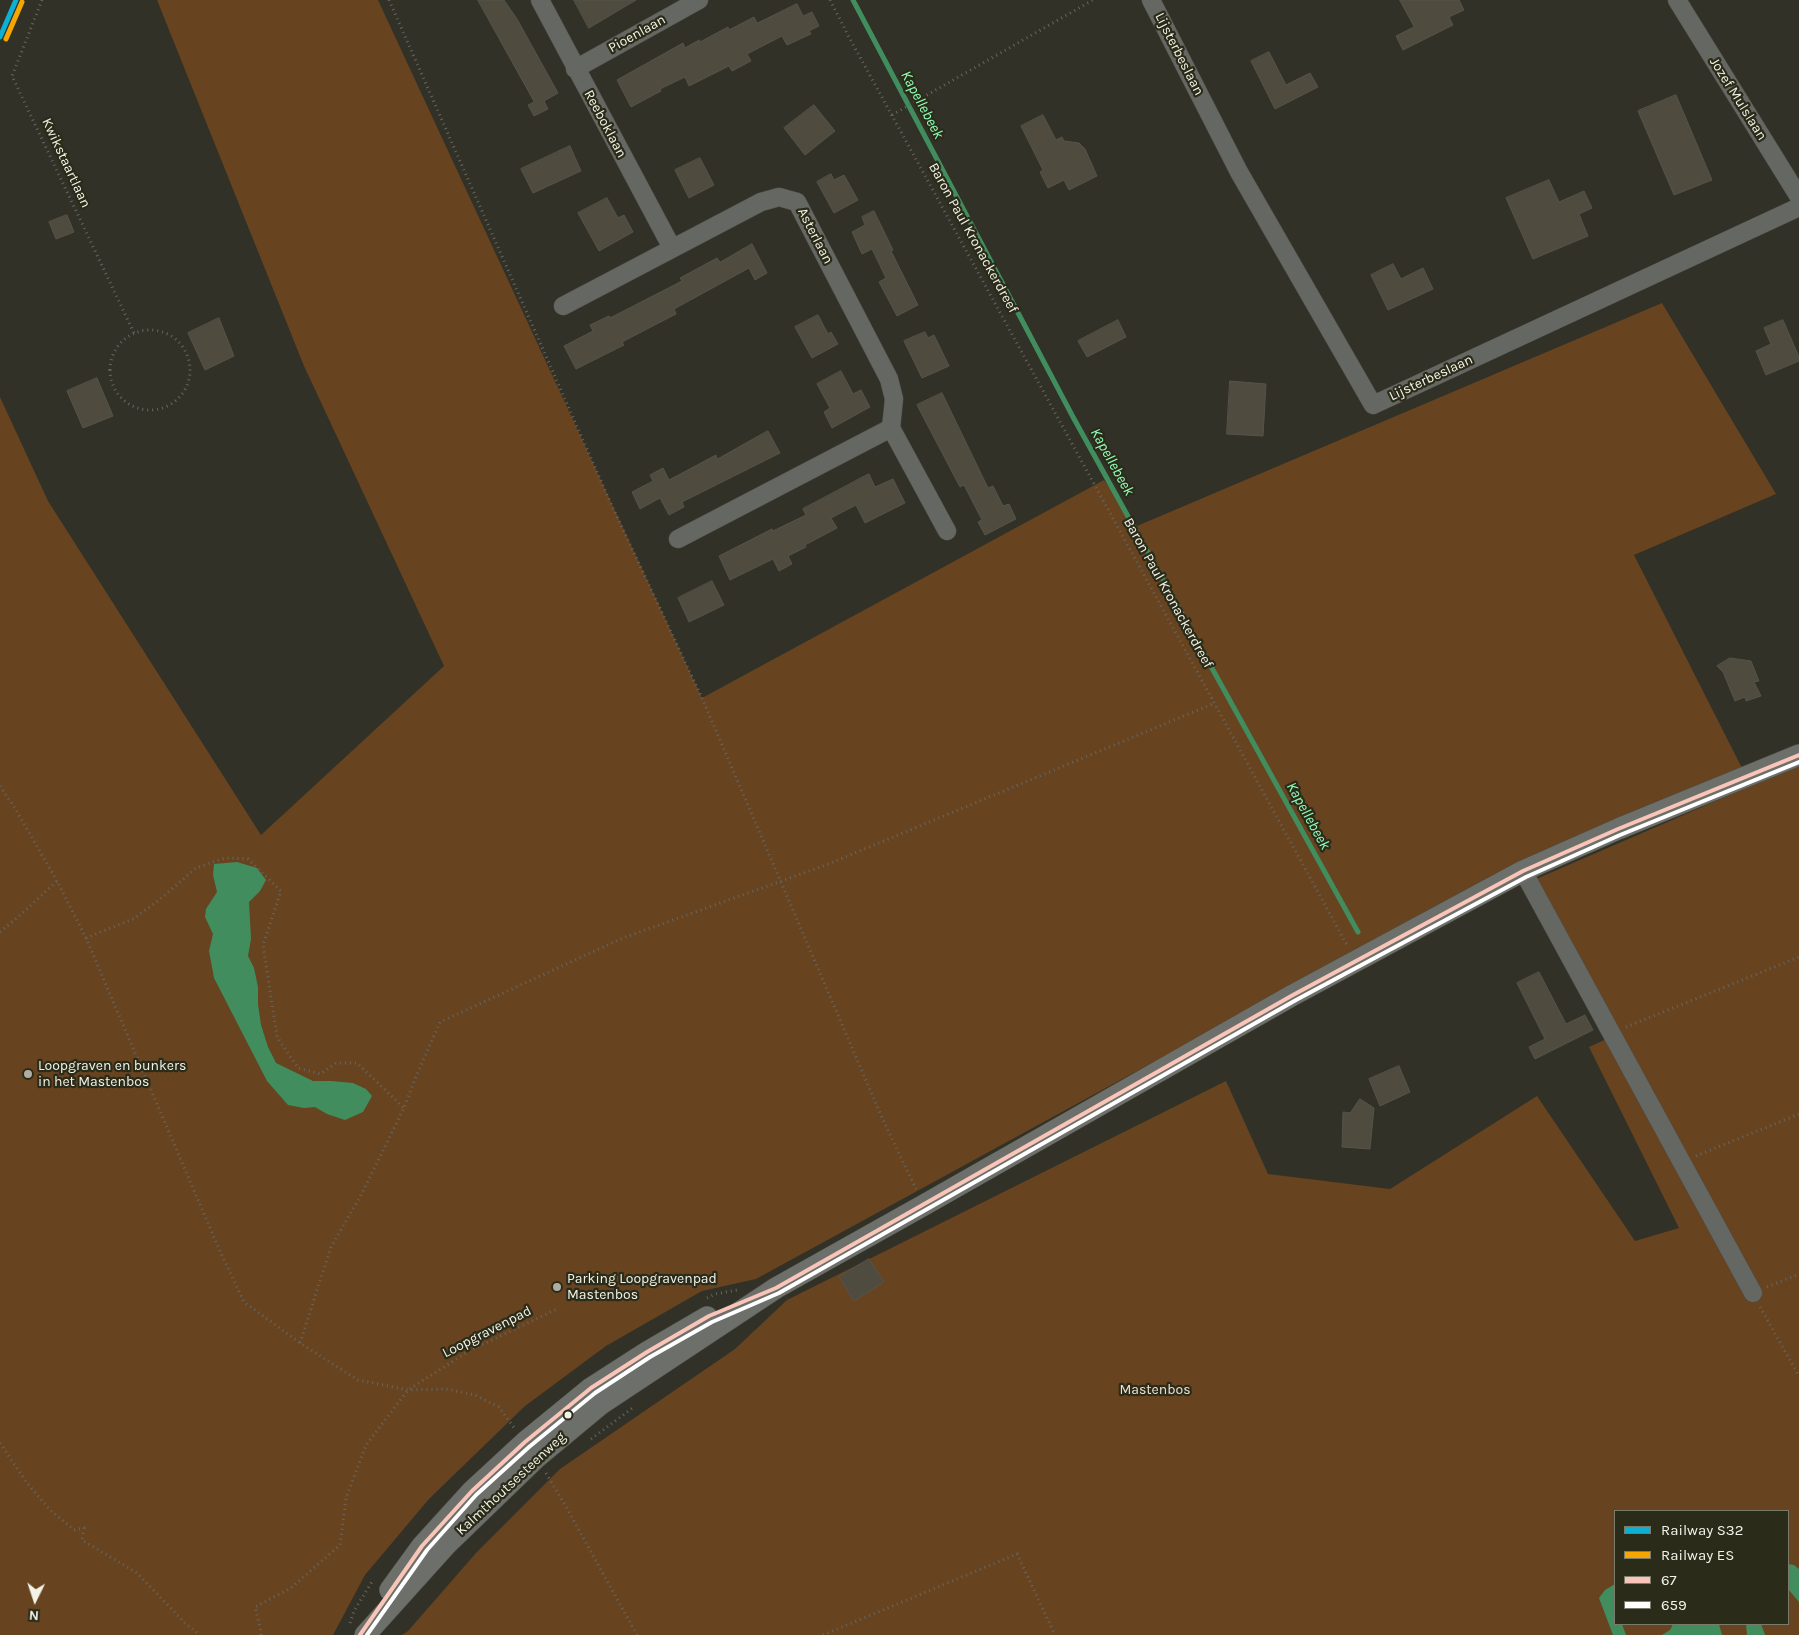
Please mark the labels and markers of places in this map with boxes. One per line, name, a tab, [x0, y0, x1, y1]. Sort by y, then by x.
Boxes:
place label: Loopgraven en bunkers in het Mastenbos	[38, 1058, 186, 1090]
marker: Loopgraven en bunkers in het Mastenbos	[22, 1068, 34, 1080]
place label: Parking Loopgravenpad Mastenbos	[567, 1271, 717, 1304]
marker: Parking Loopgravenpad Mastenbos	[551, 1281, 563, 1293]
unlabelled marker	[563, 1410, 573, 1420]

